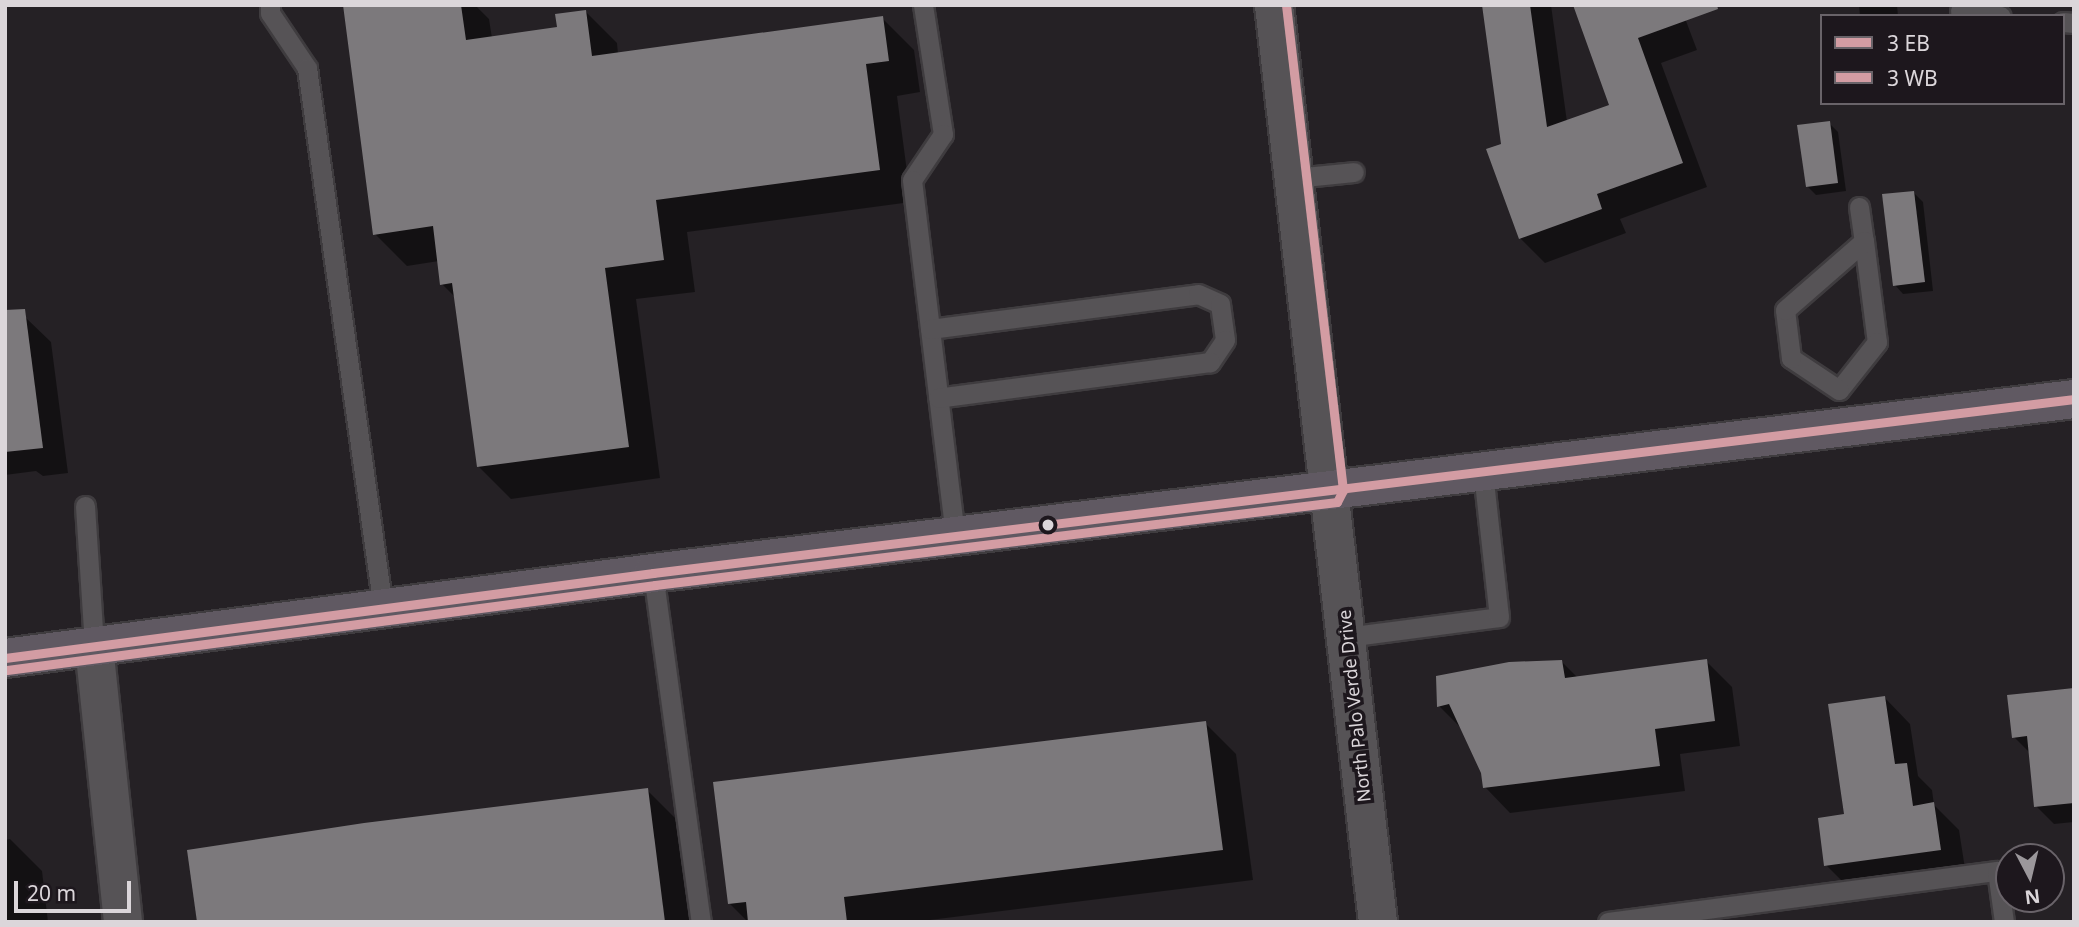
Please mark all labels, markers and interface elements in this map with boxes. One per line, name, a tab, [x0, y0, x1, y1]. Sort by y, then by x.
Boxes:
legend	[1820, 14, 2065, 105]
text: 3 EB	[1887, 29, 1930, 57]
text: 3 WB	[1887, 64, 1938, 92]
unlabelled marker	[1041, 518, 1055, 532]
street label: North Palo Verde Drive	[1333, 609, 1375, 803]
north arrow	[1995, 843, 2065, 913]
scale bar	[18, 867, 135, 911]
text: 20 m	[27, 879, 76, 907]
text: N	[2023, 883, 2042, 911]

